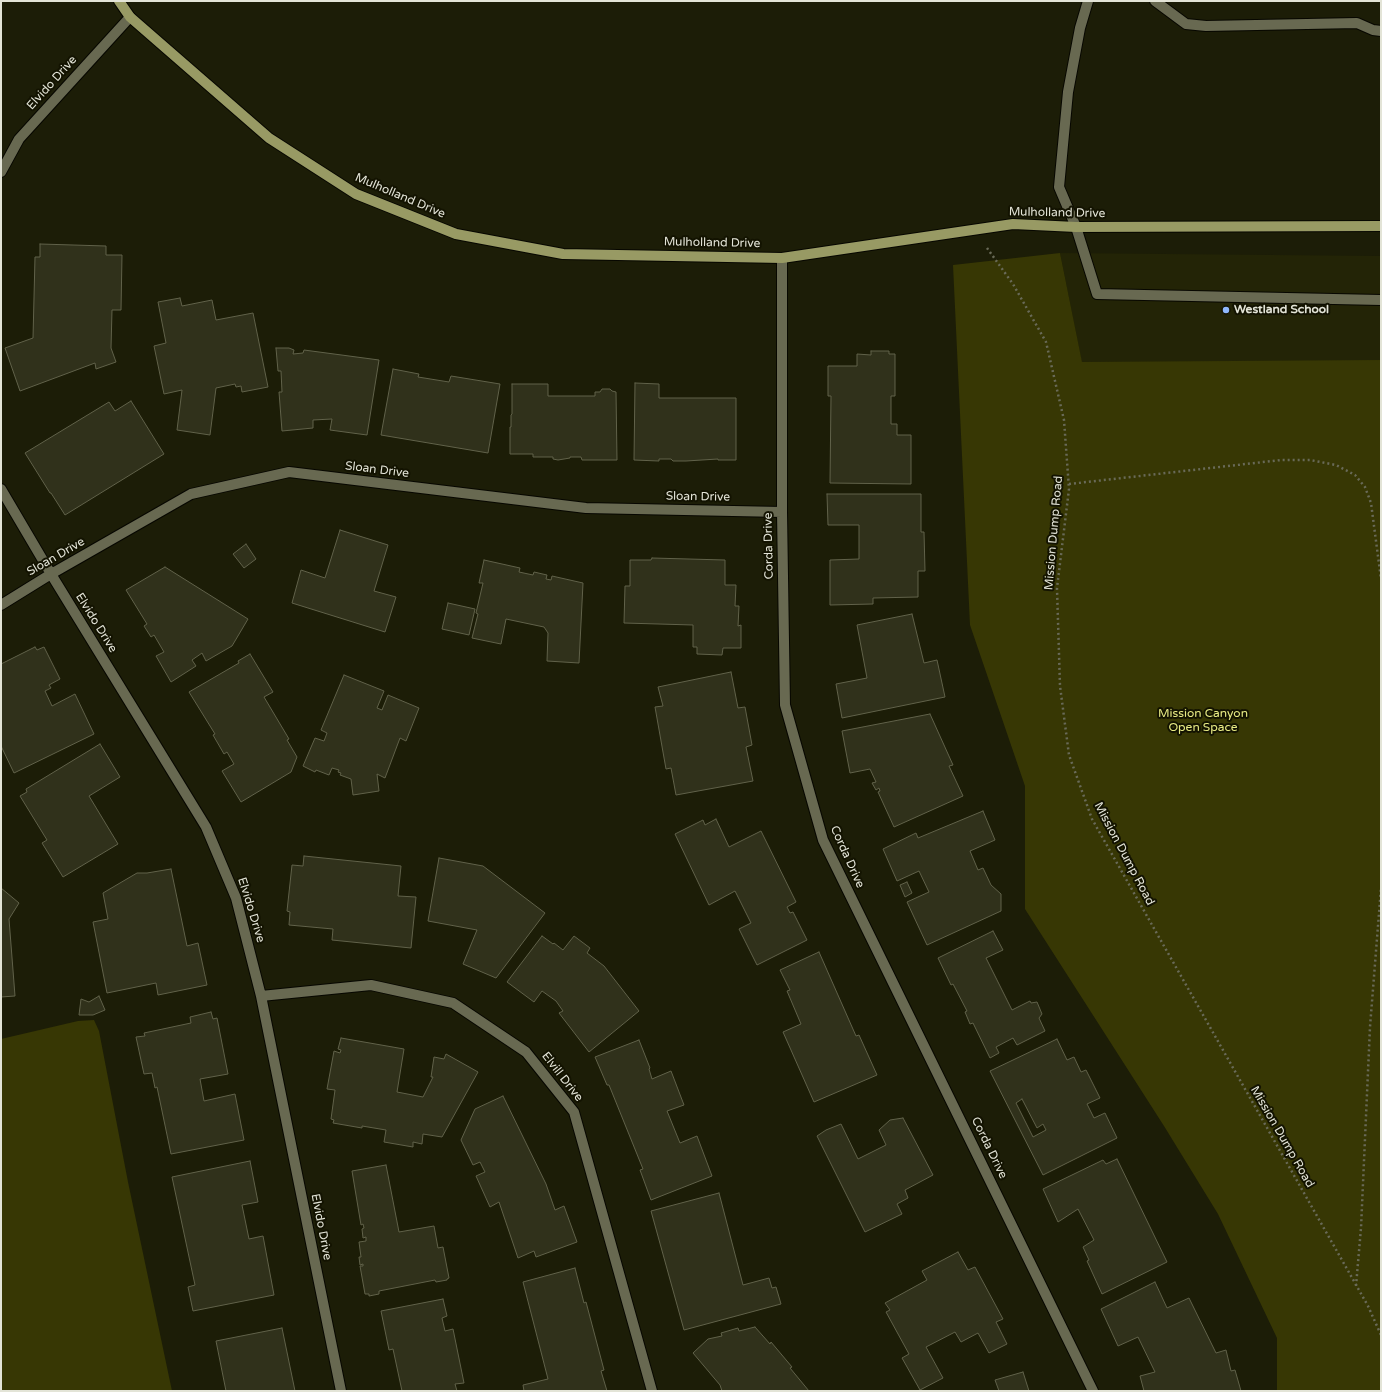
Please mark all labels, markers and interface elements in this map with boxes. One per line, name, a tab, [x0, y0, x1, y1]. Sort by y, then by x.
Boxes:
street label: Elvido Drive	[24, 53, 80, 113]
street label: Mulholland Drive	[353, 170, 447, 222]
street label: Mulholland Drive	[1009, 205, 1105, 221]
street label: Mulholland Drive	[664, 235, 760, 251]
place label: Westland School	[1234, 303, 1329, 317]
marker: Westland School	[1221, 305, 1231, 315]
street label: Sloan Drive	[344, 459, 410, 481]
street label: Mission Dump Road	[1042, 475, 1066, 591]
street label: Sloan Drive	[666, 489, 730, 505]
street label: Corda Drive	[761, 512, 777, 580]
street label: Sloan Drive	[25, 535, 87, 579]
street label: Elvido Drive	[72, 591, 120, 655]
park label: Mission Canyon Open Space	[1158, 707, 1248, 735]
street label: Mission Dump Road	[1091, 800, 1157, 908]
street label: Corda Drive	[827, 824, 867, 890]
street label: Elvido Drive	[234, 876, 268, 944]
street label: Elvill Drive	[538, 1049, 586, 1105]
street label: Mission Dump Road	[1247, 1084, 1317, 1190]
street label: Corda Drive	[968, 1115, 1010, 1181]
street label: Elvido Drive	[307, 1192, 335, 1262]

